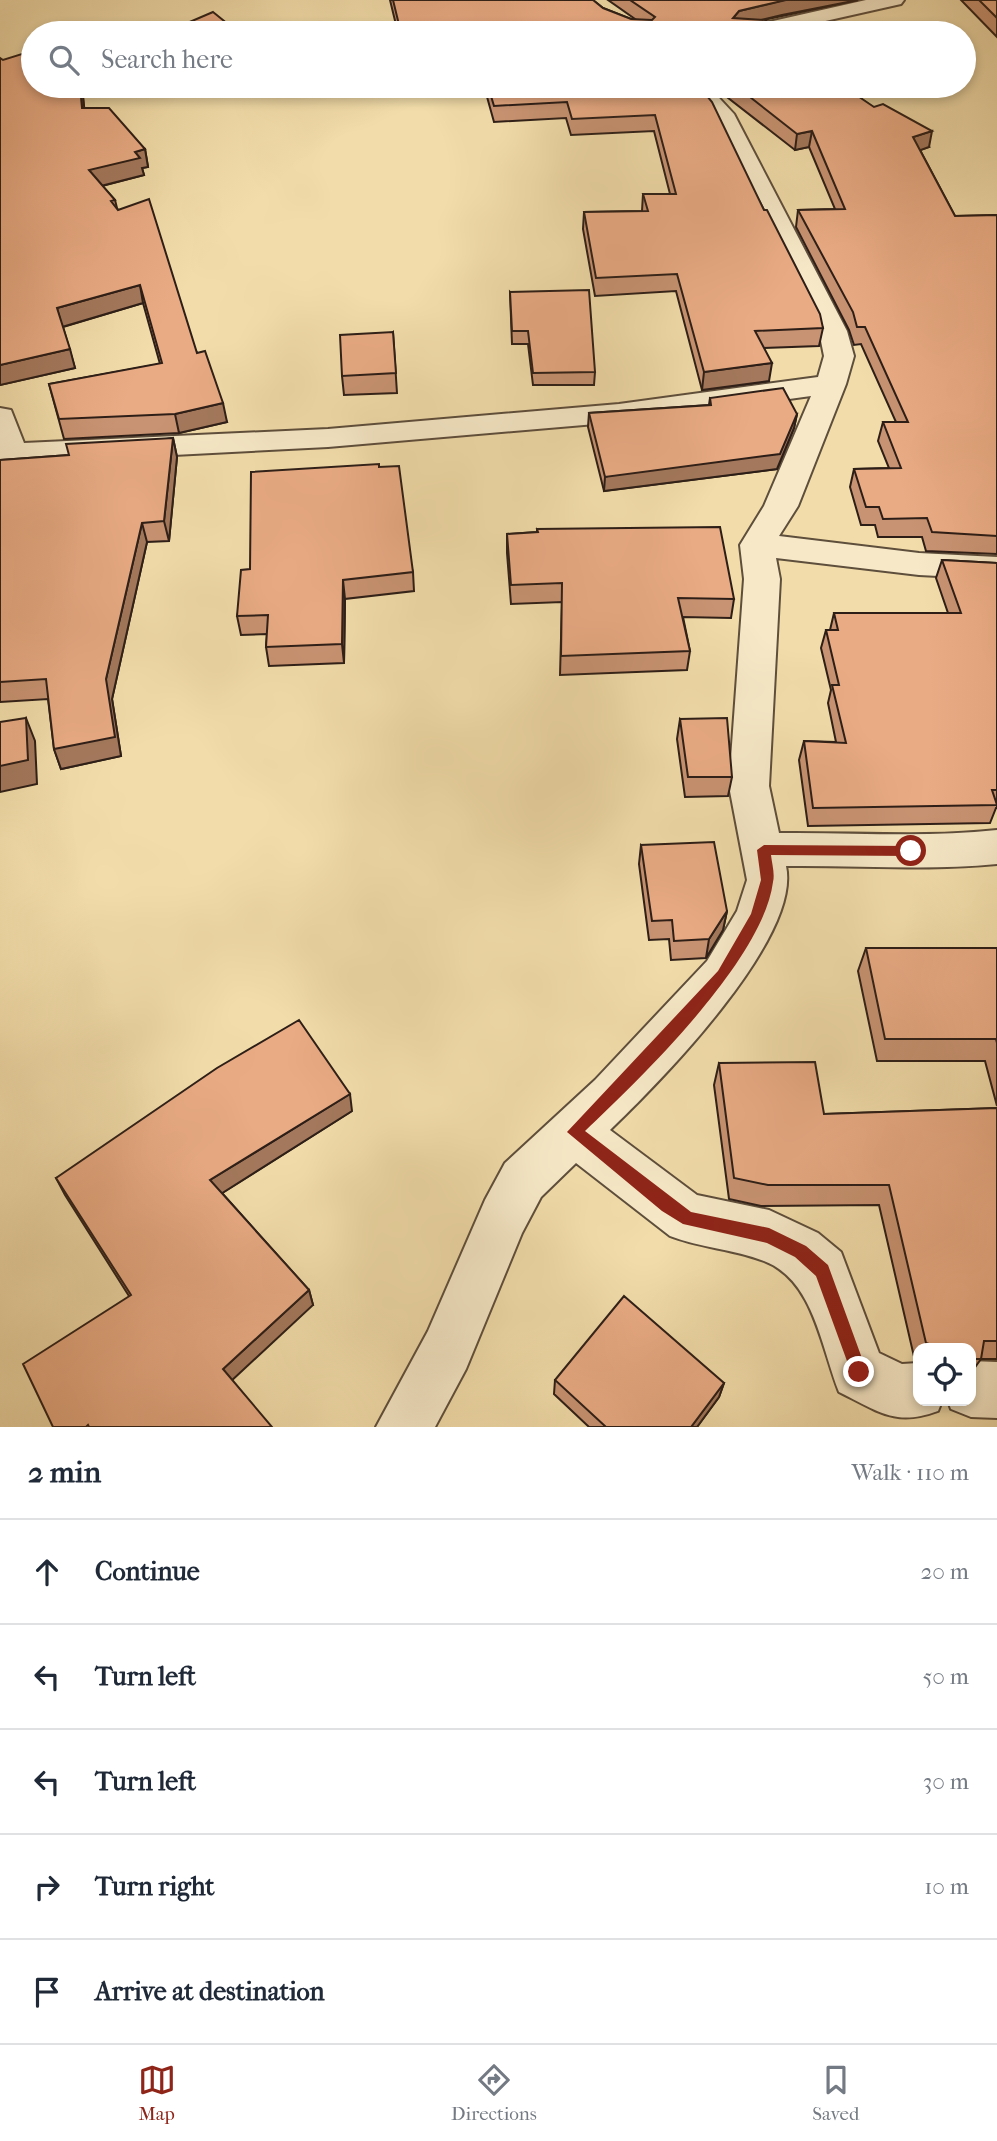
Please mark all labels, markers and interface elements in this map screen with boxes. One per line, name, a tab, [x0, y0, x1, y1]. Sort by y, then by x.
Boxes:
search box	[21, 21, 976, 98]
icon: search	[45, 41, 83, 79]
text: Search here	[101, 44, 233, 75]
route start	[895, 835, 926, 866]
map controls	[913, 1343, 976, 1406]
button: locate	[913, 1343, 976, 1406]
route end	[843, 1356, 874, 1387]
text: 2 min	[28, 1455, 101, 1490]
text: Walk · 110 m	[852, 1459, 969, 1486]
icon: ahead	[28, 1553, 66, 1591]
text: Continue	[95, 1556, 200, 1587]
text: 20 m	[920, 1558, 969, 1585]
icon: left	[28, 1658, 66, 1696]
text: Turn left	[95, 1661, 196, 1692]
text: 50 m	[922, 1663, 969, 1690]
icon: left	[28, 1763, 66, 1801]
text: Turn left	[95, 1766, 196, 1797]
text: 30 m	[923, 1768, 969, 1795]
icon: right	[28, 1868, 66, 1906]
text: Turn right	[95, 1871, 215, 1902]
text: 10 m	[924, 1873, 969, 1900]
icon: arrive	[28, 1973, 66, 2011]
text: Arrive at destination	[95, 1976, 325, 2007]
tab: Map	[138, 2061, 176, 2125]
tab: Directions	[451, 2061, 537, 2125]
tab: Saved	[812, 2061, 859, 2125]

